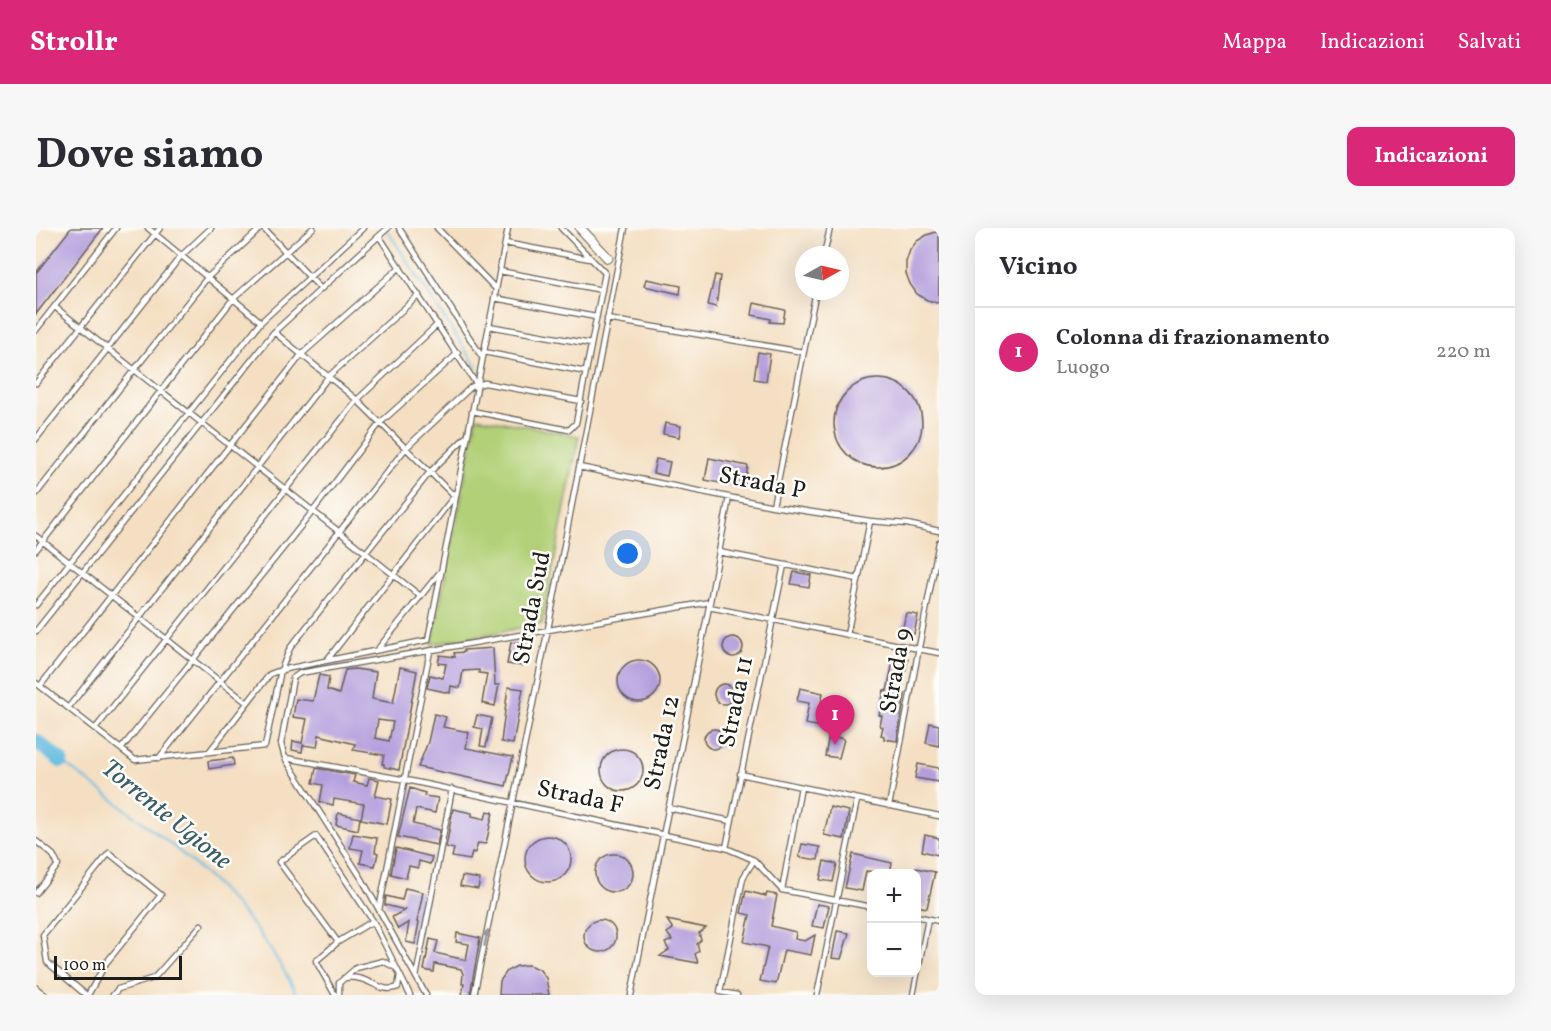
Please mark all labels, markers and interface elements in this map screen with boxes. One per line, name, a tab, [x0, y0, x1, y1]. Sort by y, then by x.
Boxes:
text: Strollr	[30, 23, 118, 62]
text: Mappa	[1222, 28, 1287, 57]
text: Indicazioni	[1320, 28, 1425, 57]
text: Salvati	[1458, 28, 1521, 57]
text: Dove siamo	[36, 127, 264, 186]
button: Indicazioni	[1347, 127, 1515, 186]
north arrow	[795, 246, 849, 300]
text: Vicino	[999, 249, 1078, 285]
text: Colonna di frazionamento	[1056, 323, 1330, 354]
text: 1	[1014, 338, 1023, 366]
text: 220 m	[1436, 338, 1491, 366]
text: Luogo	[1056, 354, 1110, 382]
street label: Strada P	[716, 459, 808, 509]
your location	[613, 539, 642, 568]
street label: Strada Sud	[505, 549, 561, 667]
street label: Strada 9	[872, 625, 922, 717]
street label: Strada 11	[711, 653, 763, 751]
street label: Strada 12	[636, 692, 690, 794]
pin: 1	[816, 696, 854, 745]
water label: Torrente Ugione	[93, 751, 239, 879]
street label: Strada F	[534, 772, 626, 824]
map controls	[867, 869, 921, 977]
button: +	[867, 869, 921, 923]
button: −	[867, 923, 921, 977]
one-way arrow	[482, 928, 491, 947]
scale bar	[54, 953, 182, 980]
text: 100 m	[63, 955, 106, 977]

